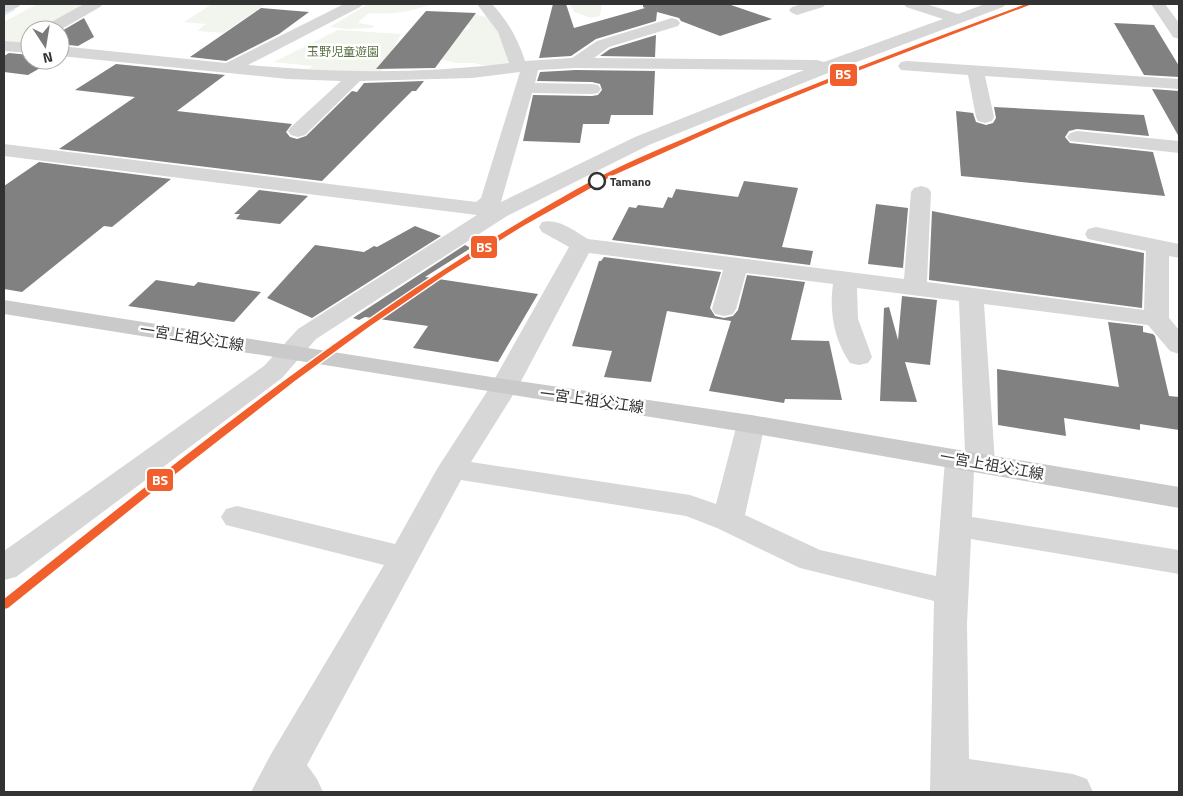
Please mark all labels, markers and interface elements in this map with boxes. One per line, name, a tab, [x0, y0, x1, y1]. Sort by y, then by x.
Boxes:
north arrow	[20, 20, 70, 70]
park label: 玉野児童遊園	[307, 42, 379, 61]
text: N	[41, 47, 55, 69]
line badge: BS	[829, 63, 858, 87]
text: BS	[835, 63, 851, 84]
marker: Tamano	[588, 172, 606, 190]
place label: Tamano	[610, 172, 651, 191]
line badge: BS	[470, 235, 498, 259]
text: BS	[476, 236, 492, 257]
street label: 一宮上祖父江線	[138, 317, 246, 357]
street label: 一宮上祖父江線	[538, 381, 646, 419]
street label: 一宮上祖父江線	[938, 445, 1046, 485]
line badge: BS	[146, 468, 174, 492]
text: BS	[152, 469, 168, 490]

